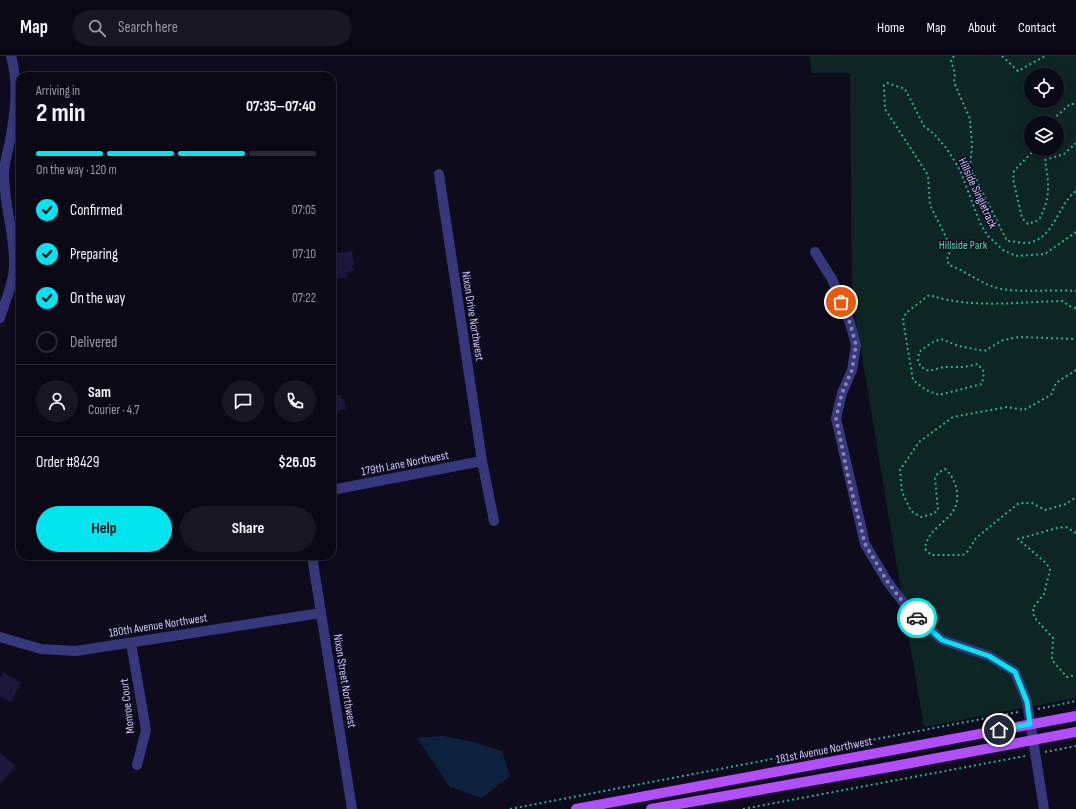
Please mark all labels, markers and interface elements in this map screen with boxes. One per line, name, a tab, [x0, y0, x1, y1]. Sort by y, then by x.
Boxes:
search box	[72, 10, 352, 46]
text: Map	[20, 16, 48, 39]
icon: search	[86, 17, 108, 39]
text: Search here	[118, 18, 178, 37]
text: Home	[877, 19, 905, 36]
text: Map	[927, 19, 946, 36]
text: About	[968, 19, 996, 36]
text: Contact	[1018, 19, 1056, 36]
map controls	[1024, 68, 1064, 156]
button: locate	[1024, 68, 1064, 108]
text: Arriving in	[36, 83, 80, 99]
text: 07:35–07:40	[246, 97, 316, 116]
text: 2 min	[36, 98, 86, 129]
button: layers	[1024, 116, 1064, 156]
street label: Hillside Singletrack	[955, 155, 1001, 231]
text: On the way · 120 m	[36, 162, 117, 178]
icon: check	[36, 199, 58, 221]
text: Confirmed	[70, 201, 123, 220]
text: 07:05	[292, 202, 316, 218]
park label: Hillside Park	[939, 238, 988, 253]
icon: check	[36, 243, 58, 265]
text: Preparing	[70, 245, 118, 264]
text: 07:10	[292, 246, 316, 262]
street label: Nixon Drive Northwest	[458, 270, 487, 362]
pin	[824, 285, 858, 319]
icon: check	[36, 287, 58, 309]
text: On the way	[70, 289, 125, 308]
text: 07:22	[292, 290, 316, 306]
icon: bag	[830, 291, 852, 313]
text: Delivered	[70, 333, 117, 352]
button: person	[36, 380, 78, 422]
button: chat	[222, 380, 264, 422]
button: phone	[274, 380, 316, 422]
text: Sam	[88, 383, 111, 402]
text: Courier · 4.7	[88, 402, 140, 418]
street label: 179th Lane Northwest	[360, 448, 451, 479]
text: Order #8429	[36, 453, 99, 472]
text: $26.05	[278, 453, 316, 472]
button: Help	[36, 506, 172, 552]
button: Share	[180, 506, 316, 552]
courier	[897, 598, 937, 638]
icon: car	[906, 607, 928, 629]
street label: 180th Avenue Northwest	[108, 610, 209, 641]
street label: Nixon Street Northwest	[330, 633, 359, 729]
street label: Monroe Court	[117, 677, 138, 734]
pin	[982, 713, 1016, 747]
icon: home	[988, 719, 1010, 741]
street label: 181st Avenue Northwest	[775, 734, 874, 767]

